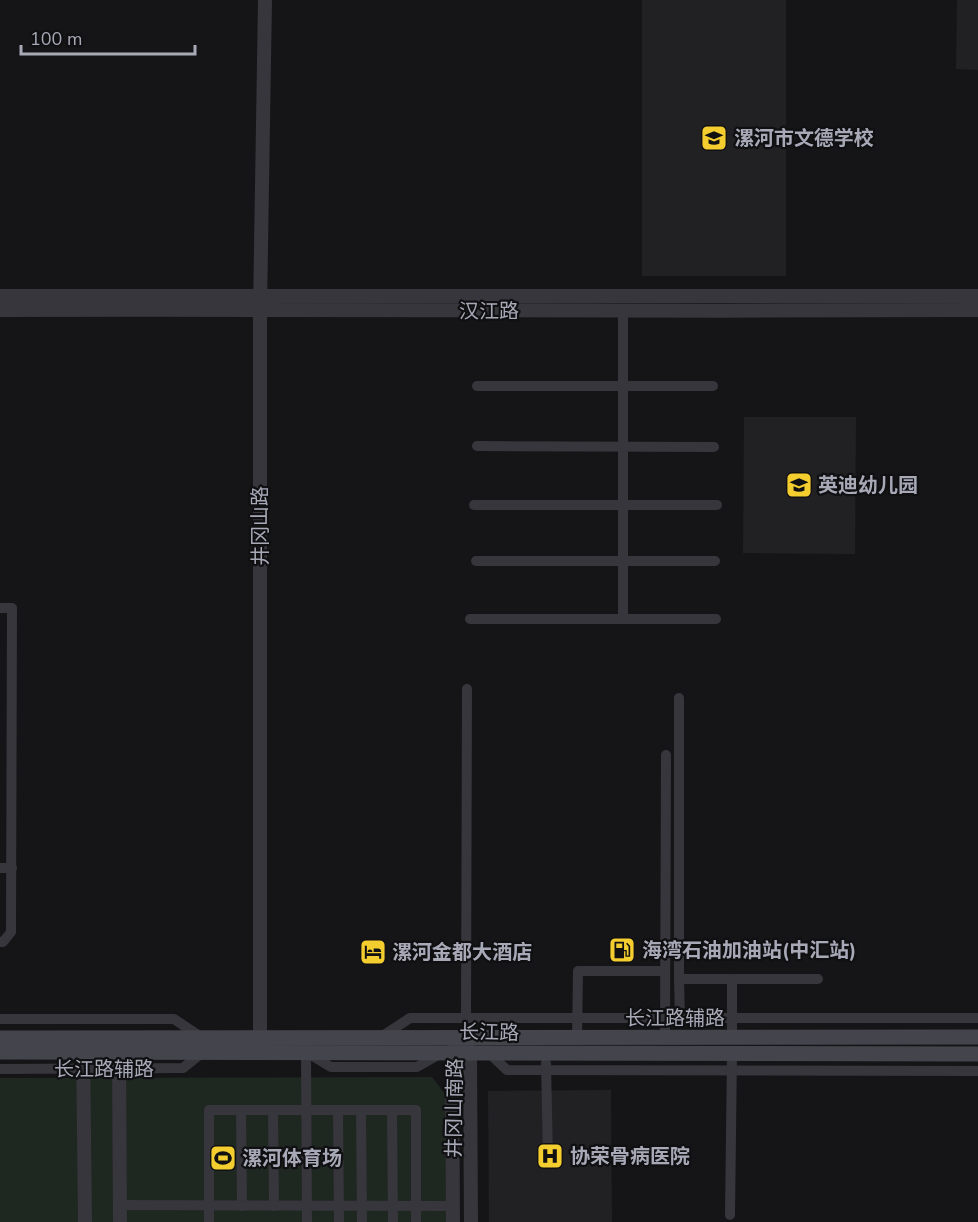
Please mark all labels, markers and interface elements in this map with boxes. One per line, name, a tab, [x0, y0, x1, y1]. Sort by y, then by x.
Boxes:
scale bar	[21, 18, 195, 56]
text: 100 m	[30, 27, 82, 51]
school or university icon: 漯河市文德学校	[699, 123, 729, 153]
place label: 漯河市文德学校	[734, 125, 874, 152]
street label: 汉江路	[459, 298, 519, 325]
school or university icon: 英迪幼儿园	[784, 470, 814, 500]
place label: 英迪幼儿园	[818, 472, 918, 499]
street label: 井冈山路	[247, 486, 274, 566]
fuel station icon: 海湾石油加油站(中汇站)	[607, 935, 637, 965]
hotel icon: 漯河金都大酒店	[358, 937, 388, 967]
place label: 海湾石油加油站(中汇站)	[642, 937, 856, 964]
place label: 漯河金都大酒店	[392, 939, 532, 966]
street label: 长江路辅路	[625, 1005, 725, 1032]
street label: 长江路	[459, 1018, 519, 1047]
street label: 长江路辅路	[54, 1056, 154, 1083]
street label: 井冈山南路	[440, 1058, 469, 1158]
hospital icon: 协荣骨病医院	[535, 1141, 565, 1171]
sports icon: 漯河体育场	[208, 1143, 238, 1173]
place label: 协荣骨病医院	[570, 1143, 690, 1170]
place label: 漯河体育场	[242, 1145, 342, 1172]

